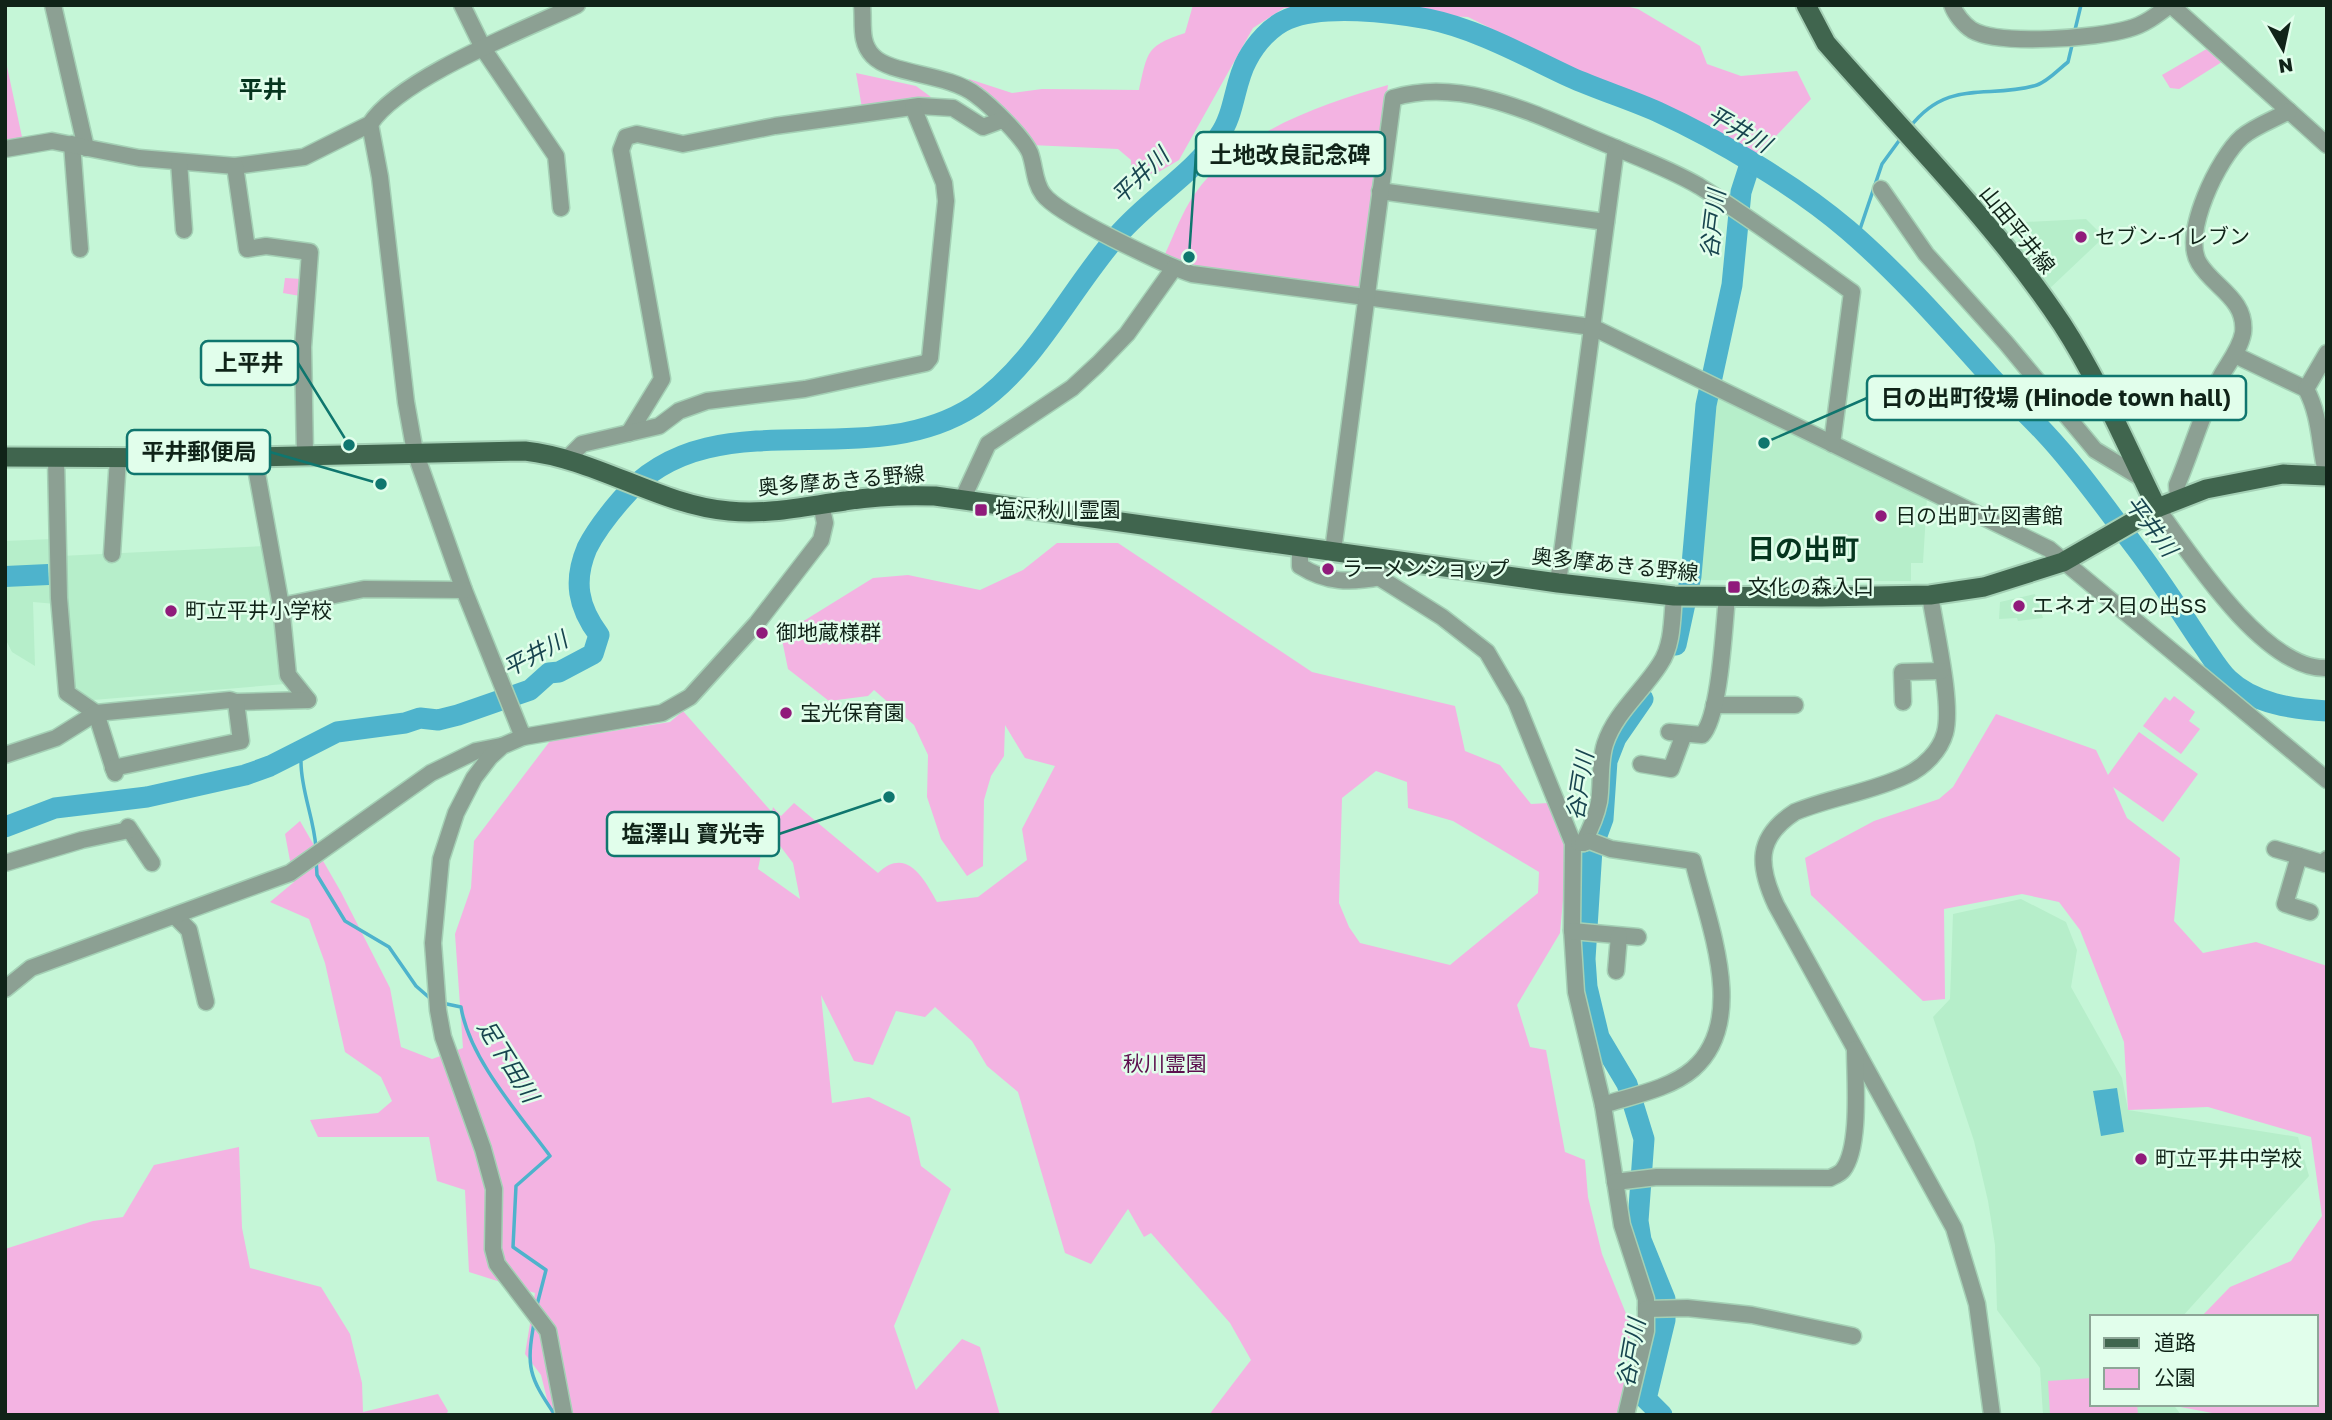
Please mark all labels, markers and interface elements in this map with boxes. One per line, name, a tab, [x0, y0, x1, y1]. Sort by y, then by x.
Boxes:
north arrow	[2248, 14, 2318, 84]
text: N	[2277, 54, 2295, 79]
district label: 平井	[239, 74, 287, 103]
water label: 平井川	[1703, 99, 1779, 159]
callout: 土地改良記念碑	[1196, 132, 1385, 176]
water label: 平井川	[1105, 139, 1176, 209]
text: 土地改良記念碑	[1210, 140, 1371, 168]
street label: 山田平井線	[1975, 180, 2061, 278]
water label: 谷戸川	[1694, 185, 1730, 260]
place label: セブン-イレブン	[2095, 223, 2250, 249]
marker: セブン-イレブン	[2073, 229, 2089, 245]
callout: 上平井	[201, 341, 298, 385]
text: 上平井	[215, 348, 284, 376]
callout: 日の出町役場 (Hinode town hall)	[1867, 376, 2246, 420]
text: 日の出町役場 (Hinode town hall)	[1881, 383, 2231, 411]
callout: 平井郵便局	[127, 430, 270, 474]
text: 平井郵便局	[142, 437, 257, 465]
street label: 奥多摩あきる野線	[756, 460, 926, 500]
water label: 平井川	[2120, 489, 2186, 564]
place label: 塩沢秋川霊園	[995, 496, 1121, 522]
marker: 塩沢秋川霊園	[973, 502, 989, 518]
place label: 日の出町立図書館	[1895, 502, 2063, 528]
marker: 日の出町立図書館	[1873, 508, 1889, 524]
district label: 日の出町	[1747, 532, 1859, 565]
street label: 奥多摩あきる野線	[1530, 542, 1700, 586]
place label: ラーメンショップ	[1342, 555, 1509, 581]
marker: ラーメンショップ	[1320, 561, 1336, 577]
place label: 文化の森入口	[1748, 573, 1874, 599]
marker: 文化の森入口	[1726, 579, 1742, 595]
place label: エネオス日の出SS	[2033, 592, 2207, 618]
place label: 町立平井小学校	[185, 597, 332, 623]
marker: エネオス日の出SS	[2011, 598, 2027, 614]
marker: 町立平井小学校	[163, 603, 179, 619]
place label: 御地蔵様群	[776, 619, 881, 645]
water label: 平井川	[497, 623, 574, 682]
marker: 御地蔵様群	[754, 625, 770, 641]
place label: 宝光保育園	[800, 699, 905, 725]
marker: 宝光保育園	[778, 705, 794, 721]
water label: 谷戸川	[1560, 747, 1599, 822]
callout: 塩澤山 寶光寺	[607, 812, 779, 856]
text: 塩澤山 寶光寺	[621, 819, 765, 847]
water label: 足下田川	[473, 1014, 547, 1109]
park label: 秋川霊園	[1123, 1050, 1207, 1076]
place label: 町立平井中学校	[2155, 1145, 2302, 1171]
marker: 町立平井中学校	[2133, 1151, 2149, 1167]
water label: 谷戸川	[1610, 1313, 1650, 1389]
legend	[2090, 1315, 2318, 1406]
text: 道路	[2154, 1329, 2196, 1355]
text: 公園	[2154, 1364, 2196, 1390]

